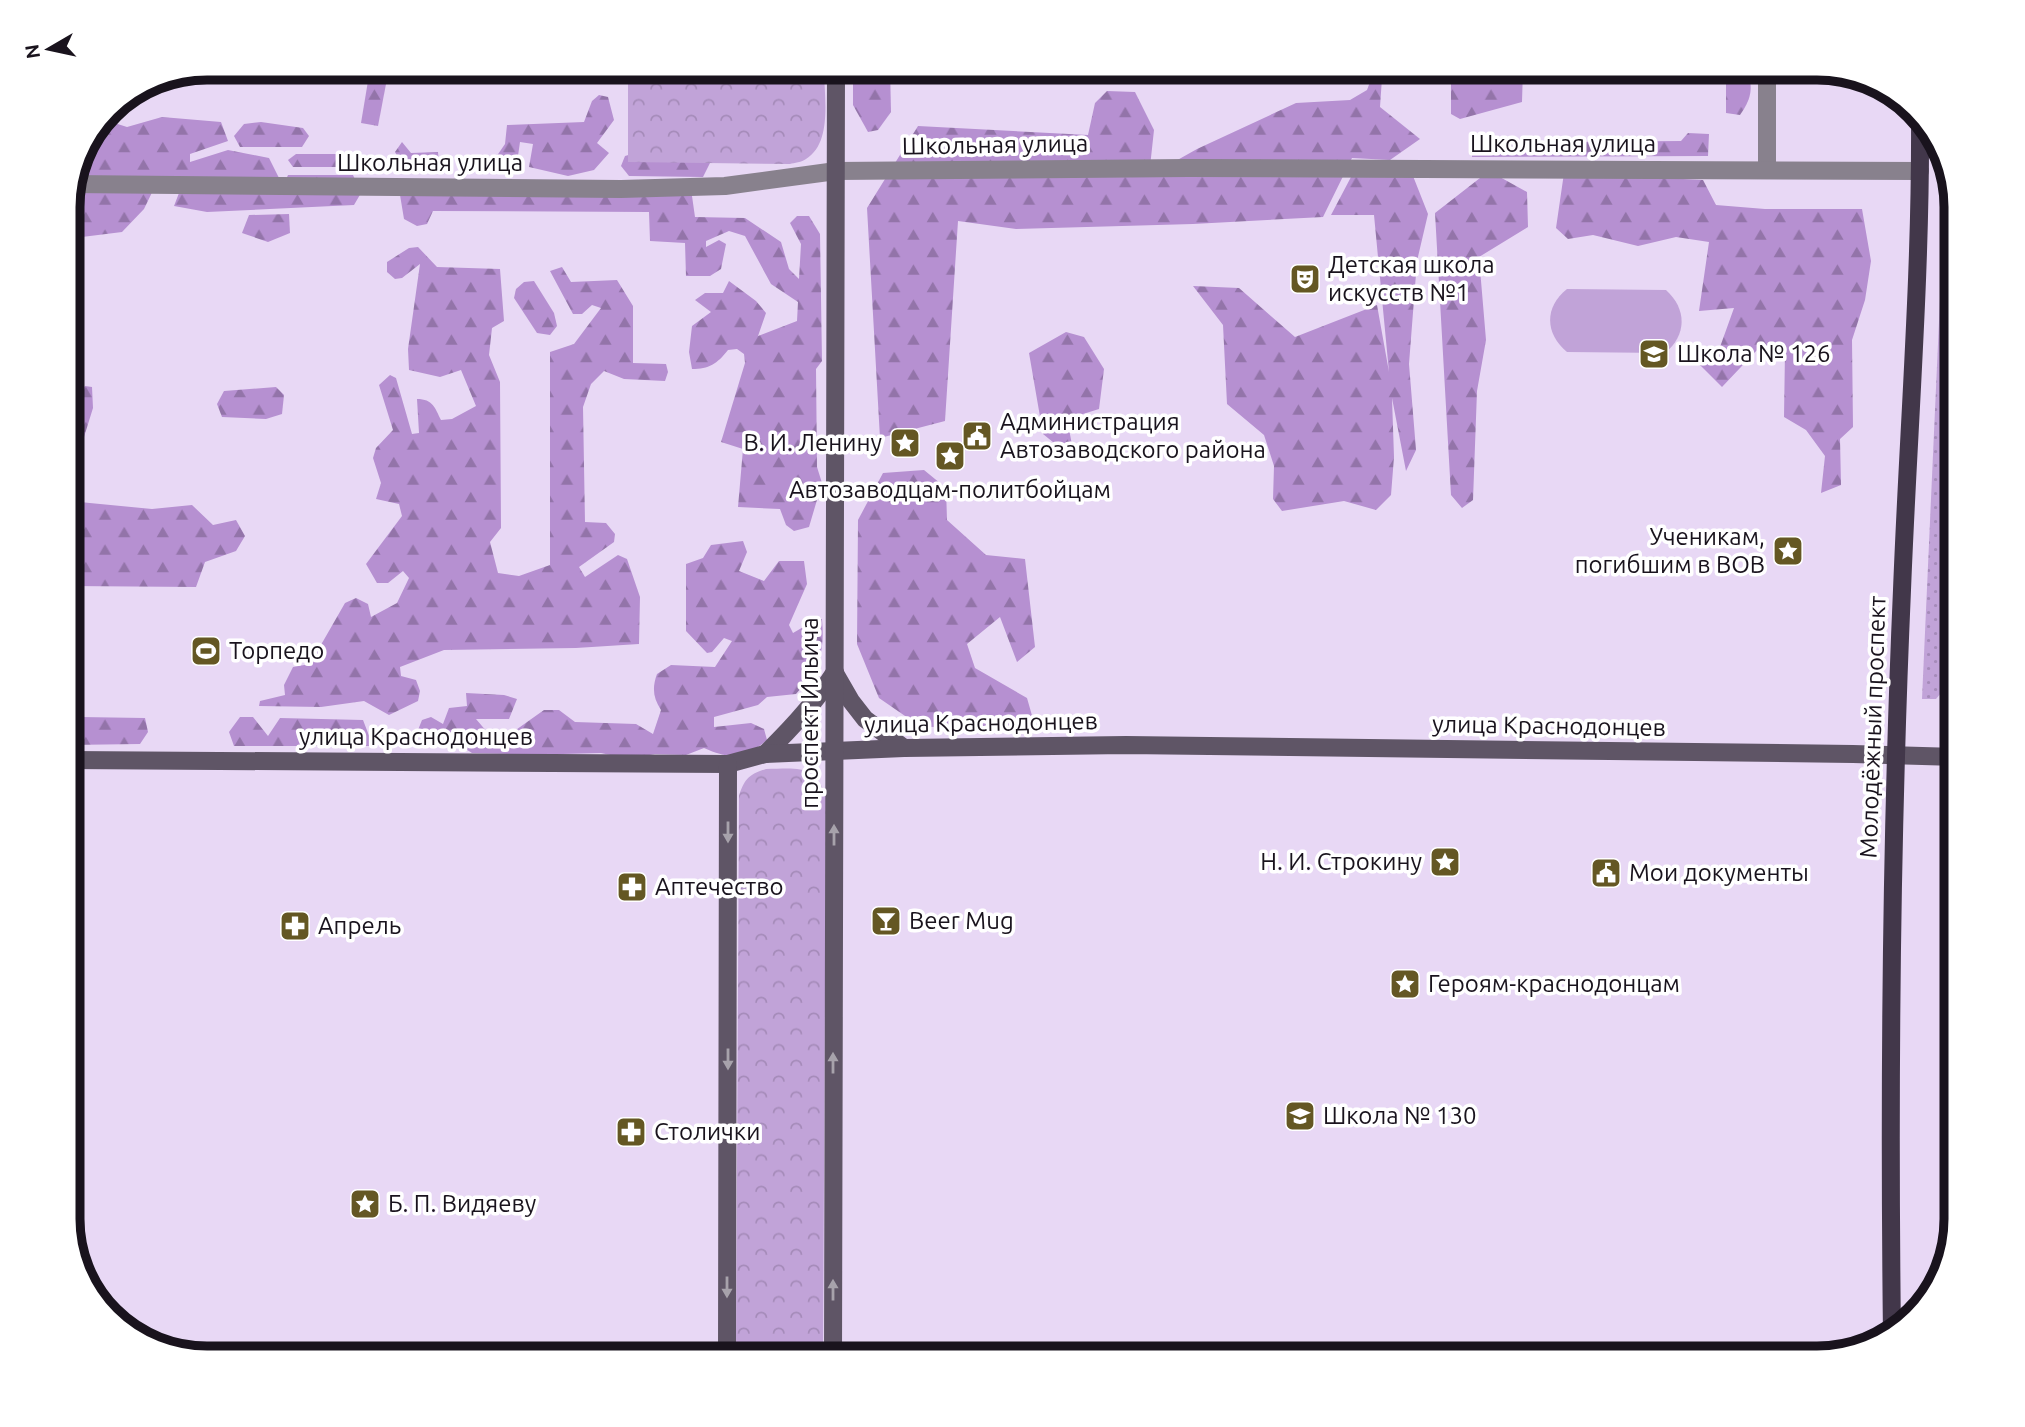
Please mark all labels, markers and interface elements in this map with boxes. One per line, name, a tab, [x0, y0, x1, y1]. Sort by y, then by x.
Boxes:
north arrow	[14, 14, 84, 84]
text: N	[20, 43, 44, 60]
street label: Школьная улица	[902, 129, 1088, 160]
street label: Школьная улица	[1470, 130, 1656, 157]
street label: Школьная улица	[337, 149, 523, 176]
place label: Детская школа искусств №1	[1328, 251, 1495, 306]
theatre icon: Детская школа искусств №1	[1288, 262, 1322, 296]
school or university icon: Школа № 126	[1637, 337, 1671, 371]
place label: Школа № 126	[1677, 340, 1831, 367]
place label: Администрация Автозаводского района	[1000, 408, 1266, 463]
public building icon: Администрация Автозаводского района	[960, 419, 994, 453]
place icon: В. И. Ленину	[888, 426, 922, 460]
place label: В. И. Ленину	[744, 429, 882, 456]
place icon: Автозаводцам-политбойцам	[933, 439, 967, 473]
place label: Автозаводцам-политбойцам	[789, 476, 1111, 503]
place label: Ученикам, погибшим в ВОВ	[1575, 523, 1765, 578]
place icon: Ученикам, погибшим в ВОВ	[1771, 534, 1805, 568]
street label: Молодёжный проспект	[1854, 595, 1891, 859]
street label: проспект Ильича	[796, 617, 823, 809]
sports icon: Торпедо	[189, 634, 223, 668]
place label: Торпедо	[229, 637, 324, 664]
street label: улица Краснодонцев	[864, 707, 1098, 738]
street label: улица Краснодонцев	[1432, 710, 1666, 741]
street label: улица Краснодонцев	[299, 723, 533, 750]
one-way arrow	[722, 821, 734, 843]
one-way arrow	[828, 824, 840, 846]
place icon: Н. И. Строкину	[1428, 845, 1462, 879]
place label: Н. И. Строкину	[1260, 848, 1422, 875]
public building icon: Мои документы	[1589, 856, 1623, 890]
place label: Мои документы	[1629, 859, 1809, 886]
pharmacy icon: Аптечество	[615, 870, 649, 904]
place label: Аптечество	[655, 873, 784, 900]
bar icon: Beer Mug	[869, 904, 903, 938]
place label: Beer Mug	[909, 907, 1014, 934]
pharmacy icon: Апрель	[278, 909, 312, 943]
place label: Апрель	[318, 912, 401, 939]
place icon: Героям-краснодонцам	[1388, 967, 1422, 1001]
place label: Героям-краснодонцам	[1428, 970, 1680, 997]
one-way arrow	[722, 1049, 734, 1071]
one-way arrow	[827, 1052, 839, 1074]
school or university icon: Школа № 130	[1283, 1099, 1317, 1133]
place label: Школа № 130	[1323, 1102, 1477, 1129]
pharmacy icon: Столички	[614, 1115, 648, 1149]
place label: Столички	[654, 1118, 760, 1145]
place icon: Б. П. Видяеву	[348, 1187, 382, 1221]
place label: Б. П. Видяеву	[388, 1190, 537, 1217]
one-way arrow	[721, 1276, 733, 1298]
one-way arrow	[827, 1279, 839, 1301]

